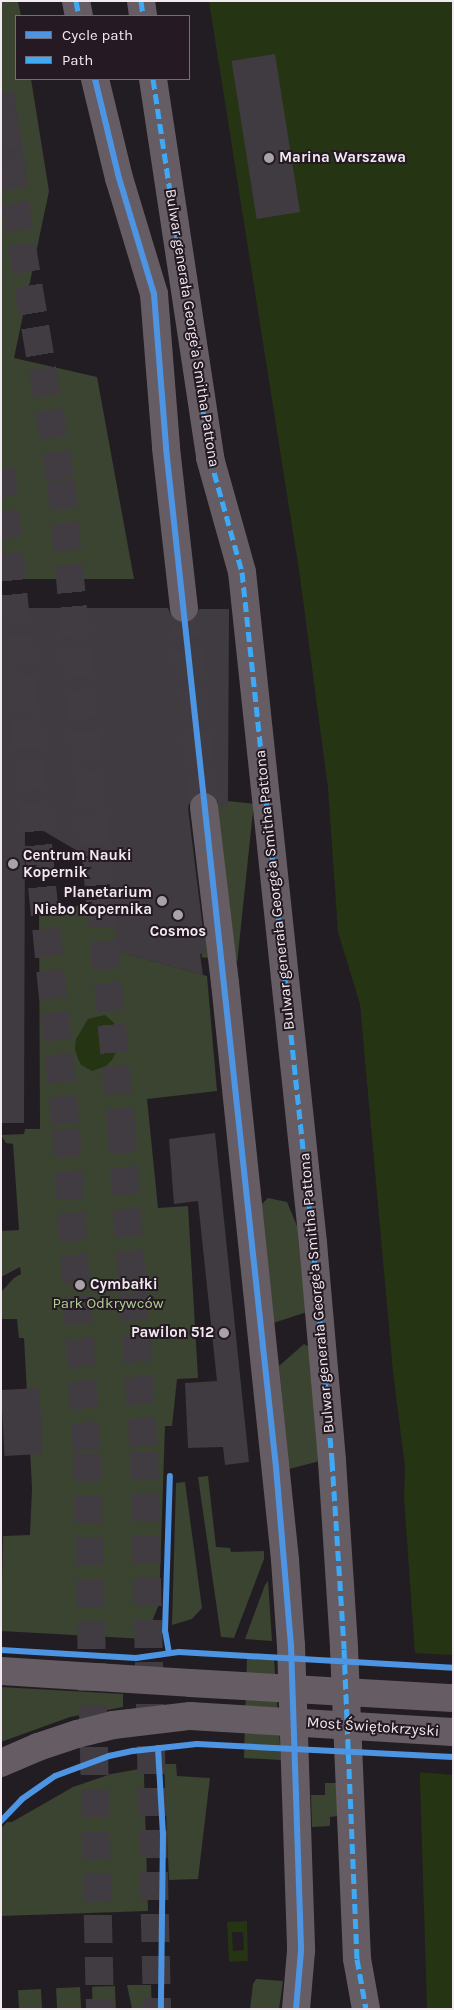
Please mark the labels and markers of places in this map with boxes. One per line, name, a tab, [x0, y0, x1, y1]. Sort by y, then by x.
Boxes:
place label: Marina Warszawa	[279, 149, 406, 167]
marker: Marina Warszawa	[263, 152, 275, 164]
place label: Centrum Nauki Kopernik	[23, 846, 132, 881]
marker: Centrum Nauki Kopernik	[7, 858, 19, 870]
place label: Planetarium Niebo Kopernika	[34, 883, 152, 918]
marker: Planetarium Niebo Kopernika	[156, 895, 168, 907]
marker: Cosmos	[172, 909, 184, 921]
place label: Cosmos	[150, 923, 206, 941]
place label: Cymbałki	[90, 1276, 158, 1294]
marker: Cymbałki	[74, 1279, 86, 1291]
place label: Pawilon 512	[131, 1324, 214, 1342]
marker: Pawilon 512	[218, 1327, 230, 1339]

